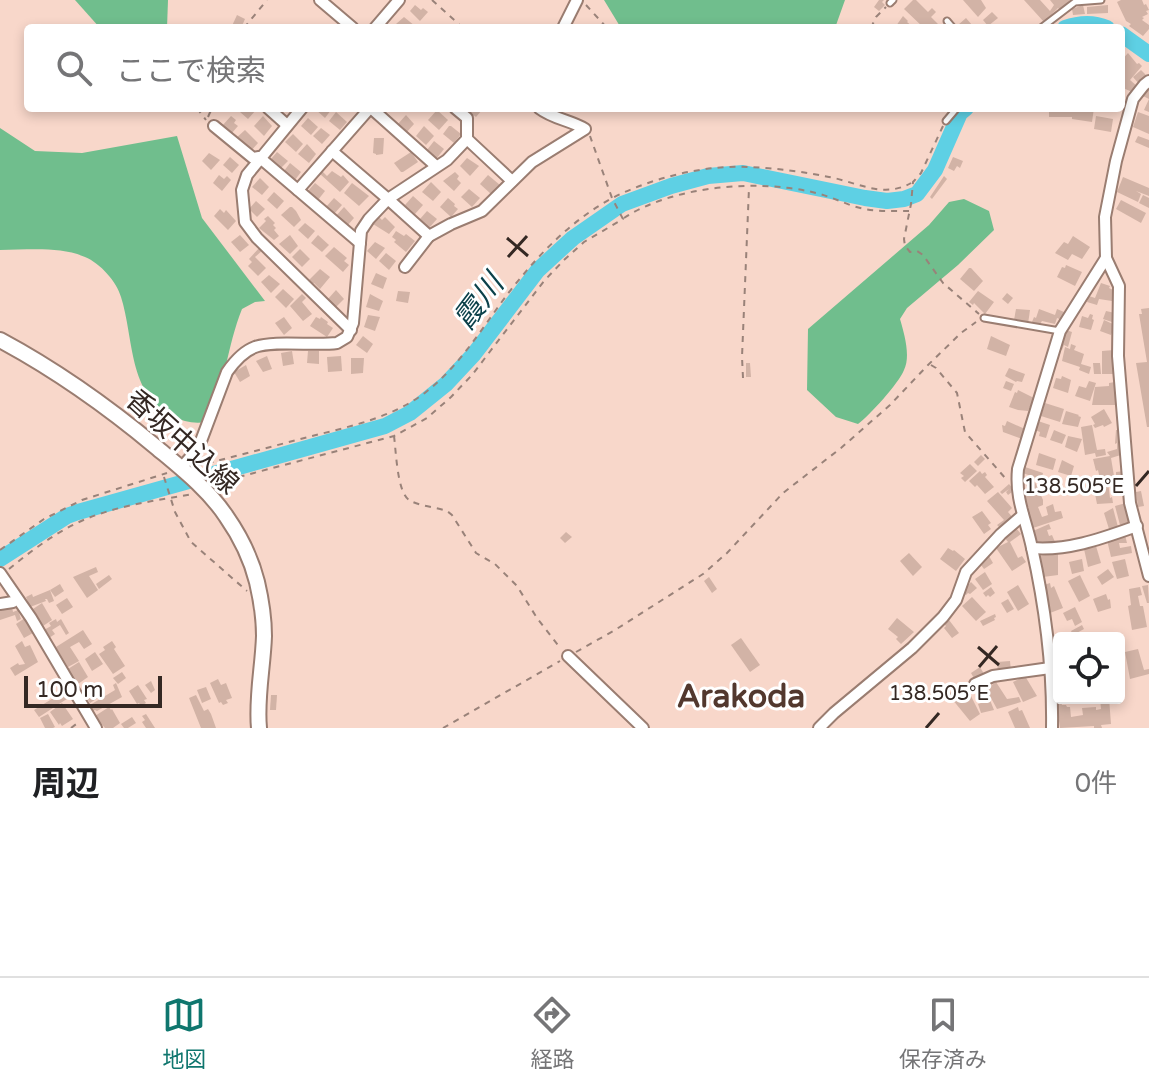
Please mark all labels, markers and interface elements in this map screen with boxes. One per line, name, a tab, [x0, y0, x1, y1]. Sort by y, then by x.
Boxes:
search box	[24, 24, 1125, 112]
icon: search	[52, 46, 96, 90]
text: ここで検索	[116, 53, 266, 90]
water label: 霞川	[446, 265, 514, 337]
street label: 香坂中込線	[119, 383, 245, 501]
text: 138.505°E	[1024, 475, 1124, 499]
map controls	[1053, 632, 1125, 704]
button: locate	[1053, 632, 1125, 704]
scale bar	[24, 672, 162, 708]
text: 100 m	[36, 677, 103, 703]
district label: Arakoda	[677, 678, 805, 716]
text: 138.505°E	[889, 682, 989, 706]
text: 周辺	[32, 764, 100, 805]
text: 0件	[1075, 768, 1117, 799]
tab: 地図	[162, 993, 206, 1073]
tab: 経路	[530, 993, 575, 1073]
tab: 保存済み	[899, 993, 987, 1073]

